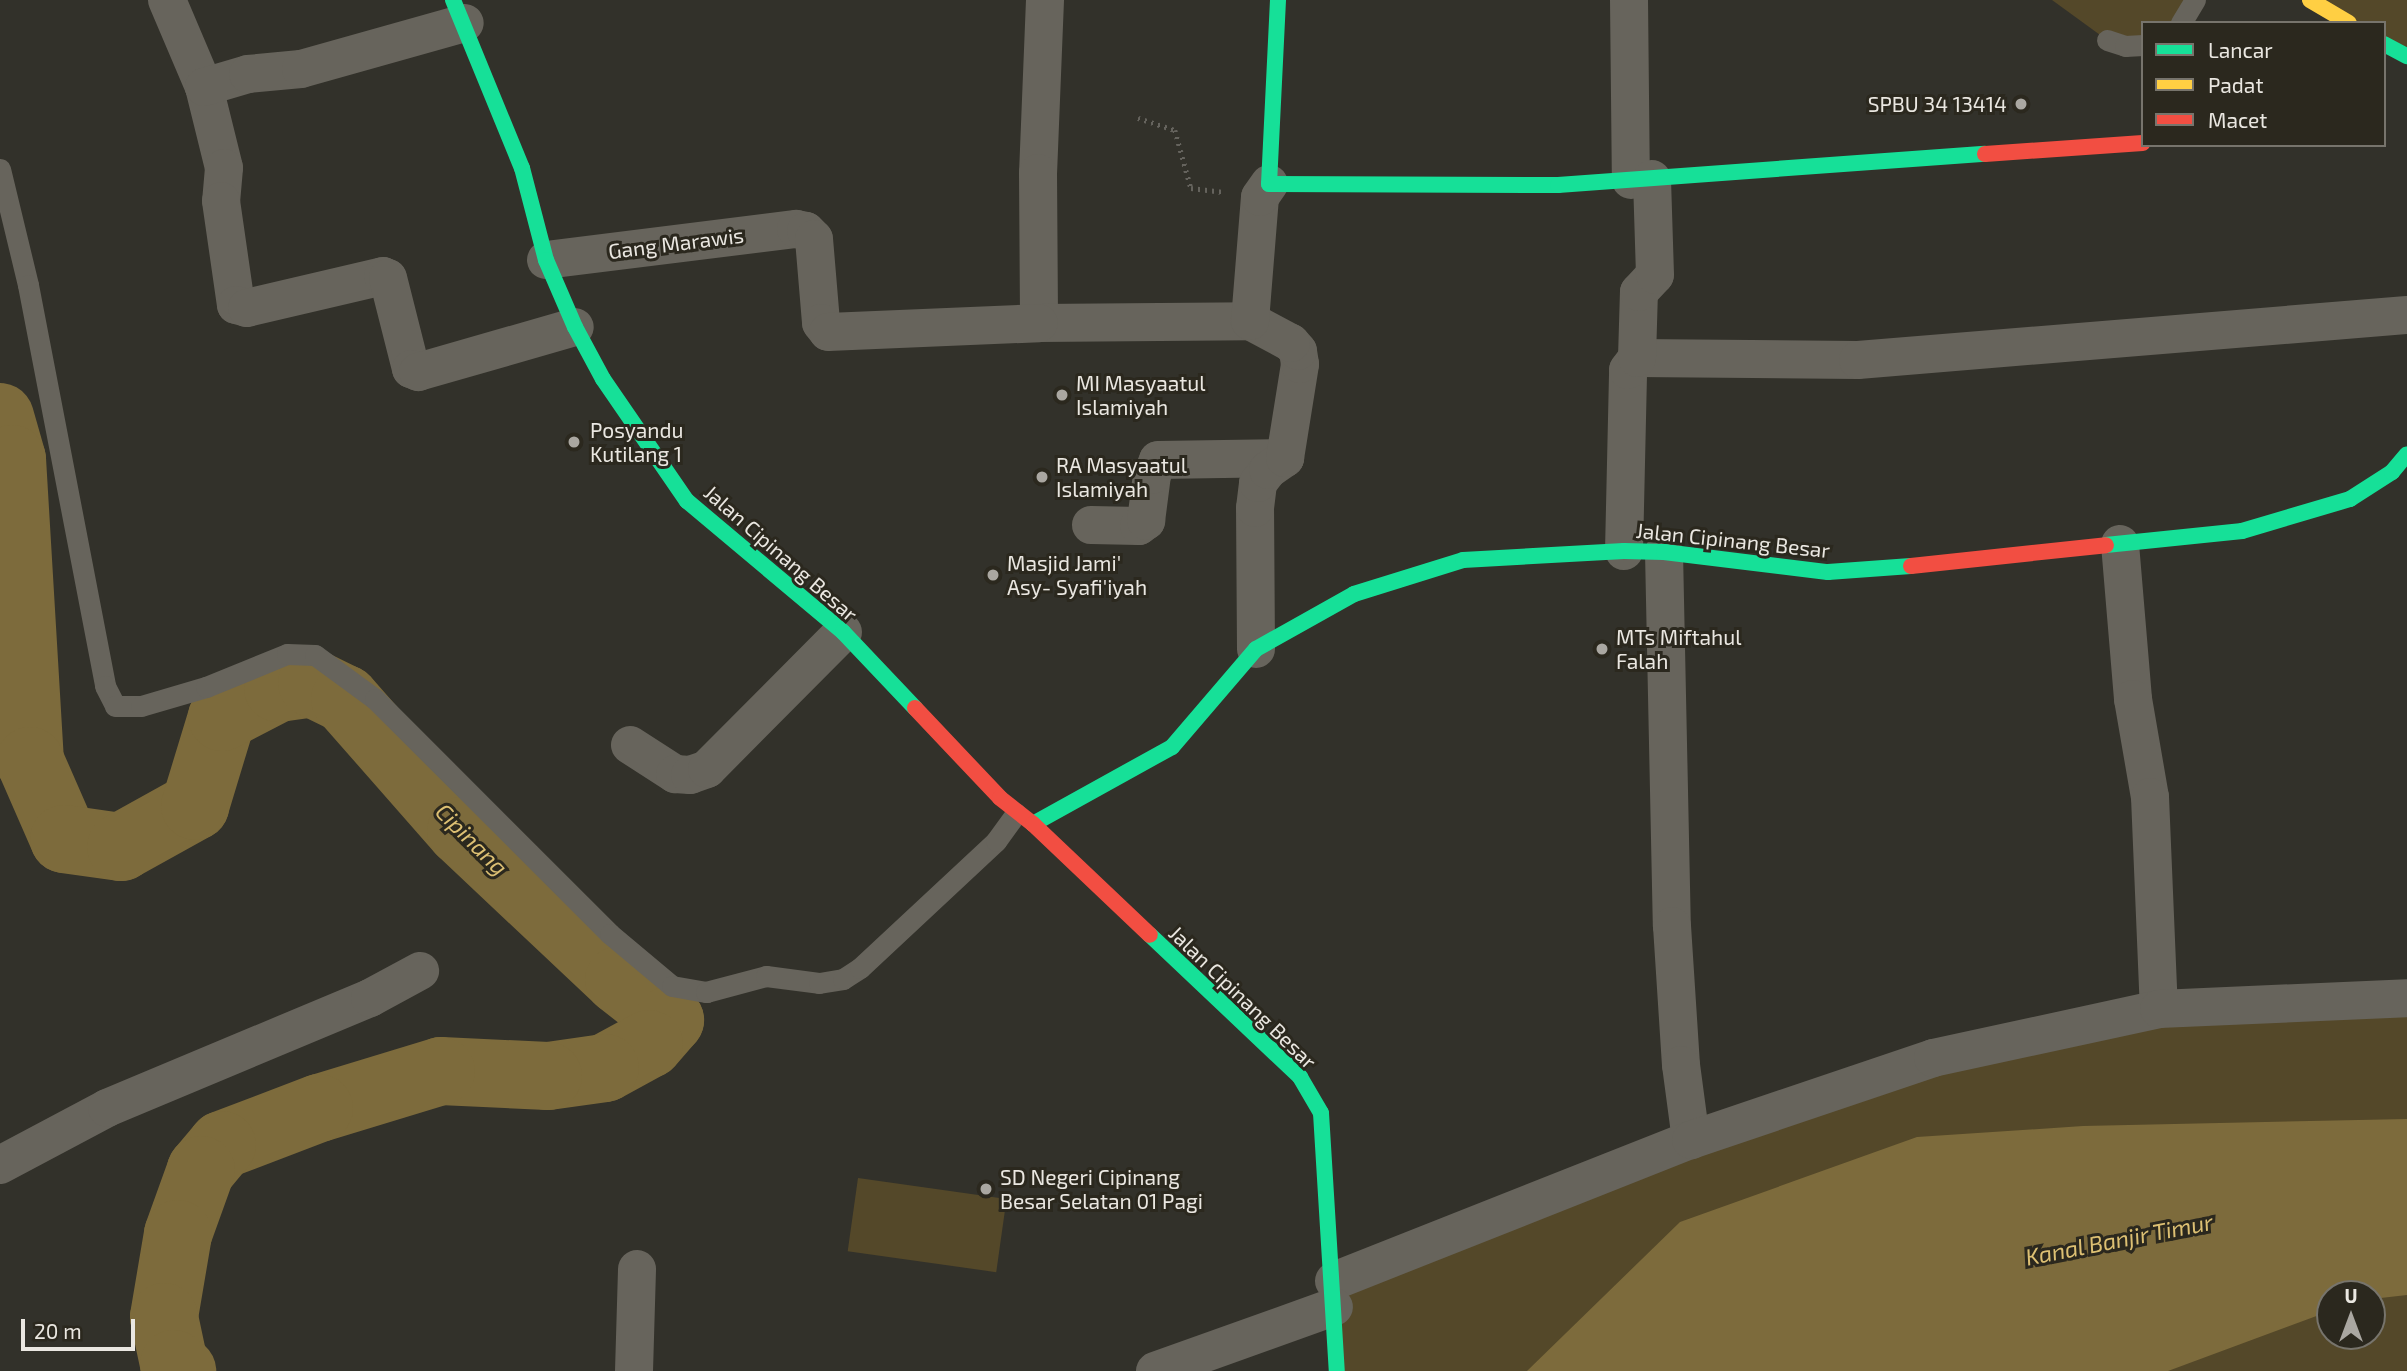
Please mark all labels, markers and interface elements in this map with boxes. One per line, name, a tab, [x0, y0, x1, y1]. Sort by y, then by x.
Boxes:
legend	[2141, 21, 2386, 147]
text: Lancar	[2208, 37, 2273, 62]
text: Padat	[2208, 72, 2263, 97]
place label: SPBU 34 13414	[1868, 91, 2007, 117]
marker: SPBU 34 13414	[2013, 96, 2029, 112]
text: Macet	[2208, 107, 2267, 132]
street label: Gang Marawis	[607, 222, 745, 264]
place label: MI Masyaatul Islamiyah	[1076, 370, 1205, 420]
marker: MI Masyaatul Islamiyah	[1054, 387, 1070, 403]
place label: Posyandu Kutilang 1	[590, 417, 684, 467]
marker: Posyandu Kutilang 1	[564, 432, 584, 452]
place label: RA Masyaatul Islamiyah	[1056, 452, 1188, 502]
marker: RA Masyaatul Islamiyah	[1034, 469, 1050, 485]
street label: Jalan Cipinang Besar	[699, 479, 863, 627]
street label: Jalan Cipinang Besar	[1635, 517, 1831, 563]
place label: Masjid Jami' Asy- Syafi'iyah	[1007, 550, 1147, 600]
marker: Masjid Jami' Asy- Syafi'iyah	[985, 567, 1001, 583]
place label: MTs Miftahul Falah	[1616, 624, 1741, 674]
marker: MTs Miftahul Falah	[1594, 641, 1610, 657]
water label: Cipinang	[430, 797, 514, 881]
street label: Jalan Cipinang Besar	[1164, 920, 1322, 1074]
place label: SD Negeri Cipinang Besar Selatan 01 Pagi	[1000, 1164, 1203, 1214]
marker: SD Negeri Cipinang Besar Selatan 01 Pagi	[978, 1181, 994, 1197]
water label: Kanal Banjir Timur	[2022, 1207, 2216, 1271]
north arrow	[2316, 1280, 2386, 1350]
text: U	[2344, 1284, 2358, 1307]
scale bar	[24, 1304, 138, 1348]
text: 20 m	[34, 1318, 82, 1343]

